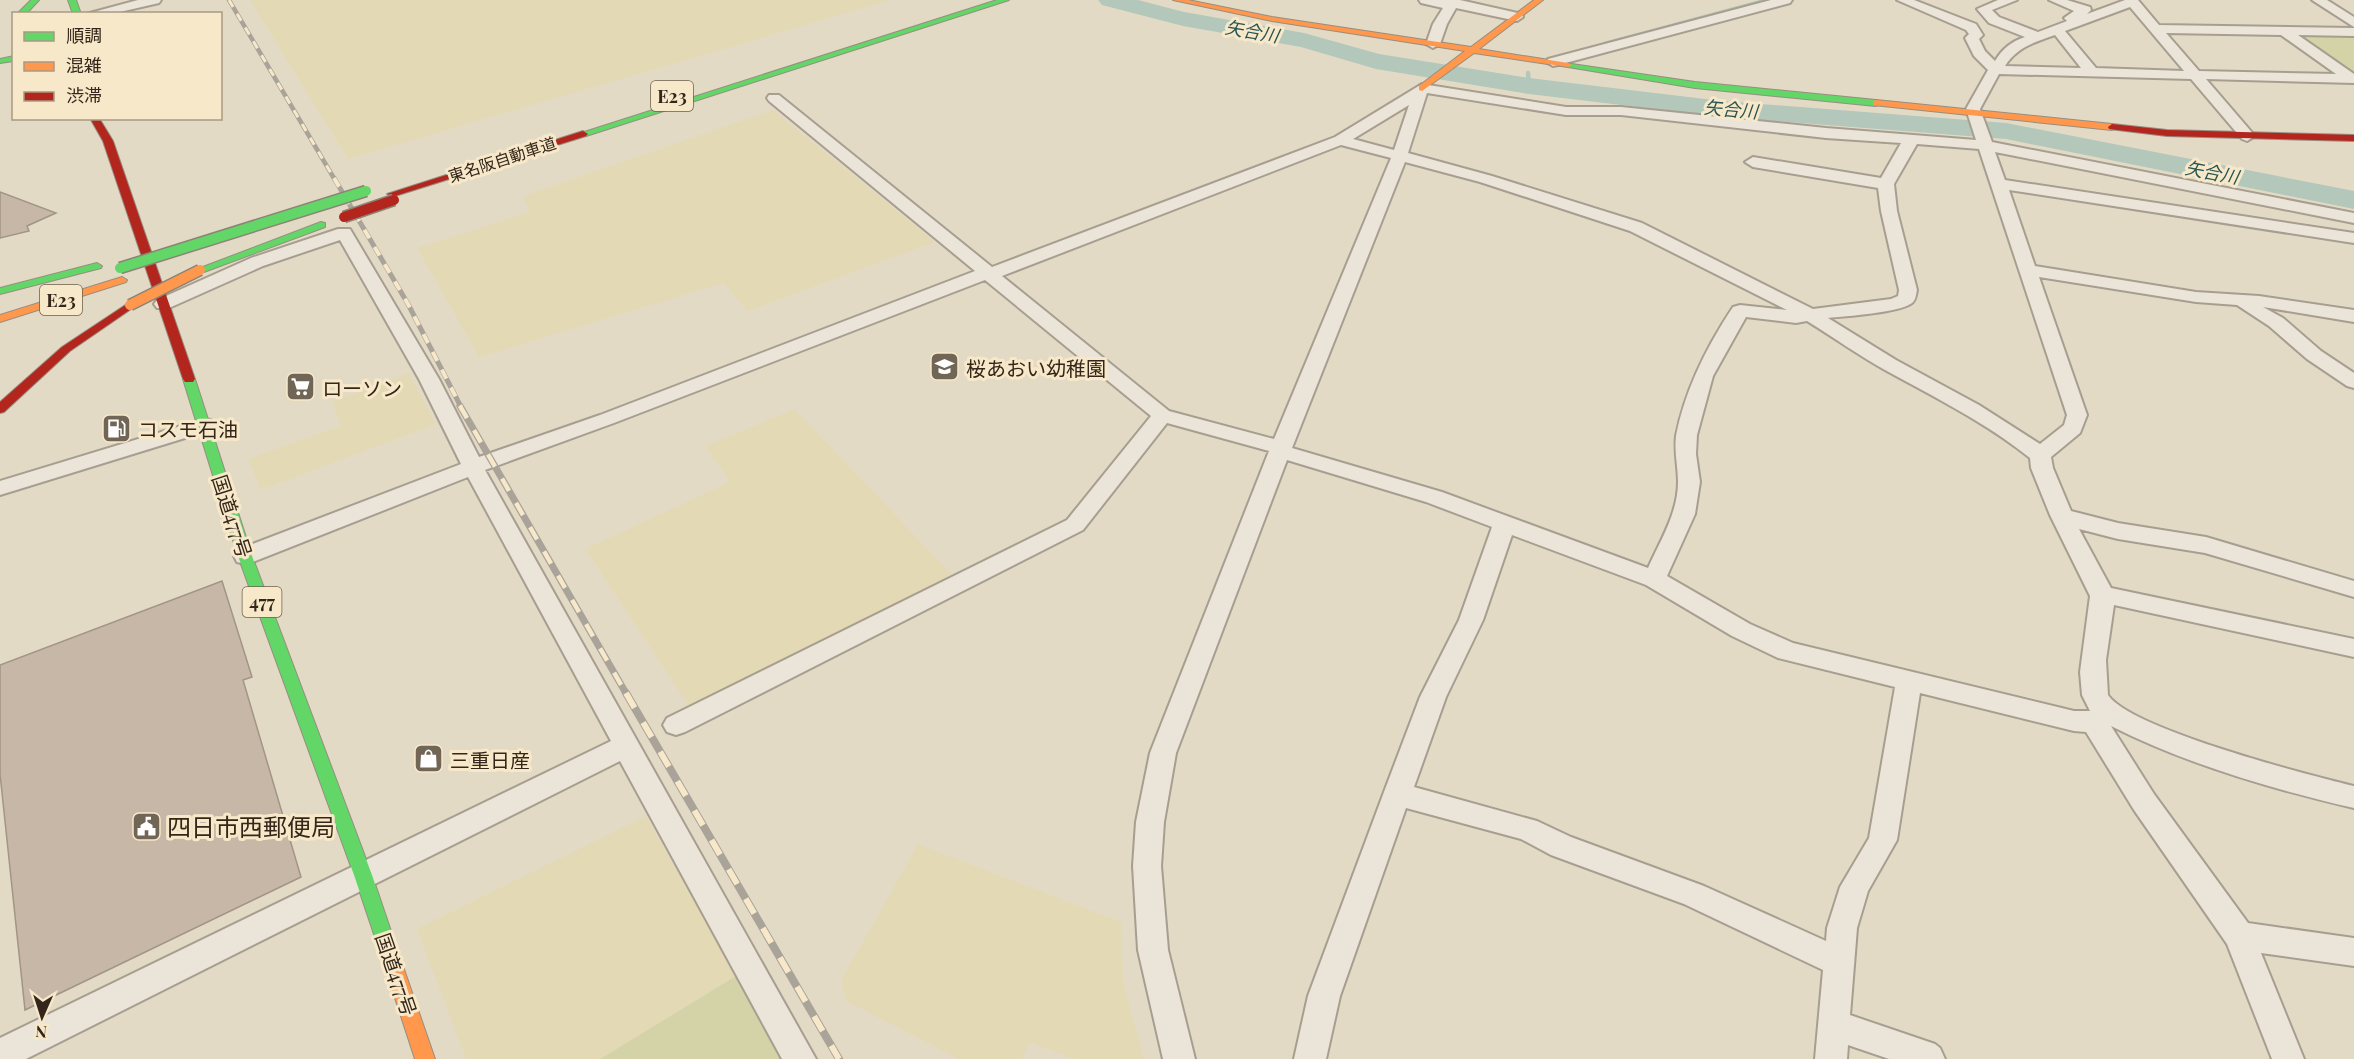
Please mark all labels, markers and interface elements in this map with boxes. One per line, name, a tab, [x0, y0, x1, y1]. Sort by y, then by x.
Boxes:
legend	[12, 12, 222, 120]
water label: 矢合川	[1223, 14, 1283, 48]
text: 順調	[66, 23, 102, 47]
text: 混雑	[66, 53, 102, 77]
road number: E23	[651, 81, 693, 111]
text: 渋滞	[66, 83, 102, 107]
water label: 矢合川	[1703, 95, 1761, 123]
street label: 東名阪自動車道	[445, 132, 559, 186]
water label: 矢合川	[2183, 155, 2243, 189]
road number: E23	[40, 285, 82, 315]
school or university icon: 桜あおい幼稚園	[929, 351, 961, 383]
place label: 桜あおい幼稚園	[966, 354, 1106, 381]
supermarket icon: ローソン	[285, 371, 317, 403]
place label: ローソン	[322, 374, 402, 401]
fuel station icon: コスモ石油	[101, 412, 133, 444]
place label: コスモ石油	[138, 415, 238, 442]
street label: 国道477号	[207, 471, 259, 561]
road number: 477	[242, 587, 282, 617]
shop icon: 三重日産	[413, 743, 445, 775]
place label: 三重日産	[450, 746, 530, 773]
public building icon: 四日市西郵便局	[130, 810, 162, 842]
place label: 四日市西郵便局	[167, 810, 335, 842]
street label: 国道477号	[370, 929, 424, 1019]
north arrow	[12, 987, 72, 1047]
text: N	[34, 1022, 48, 1043]

